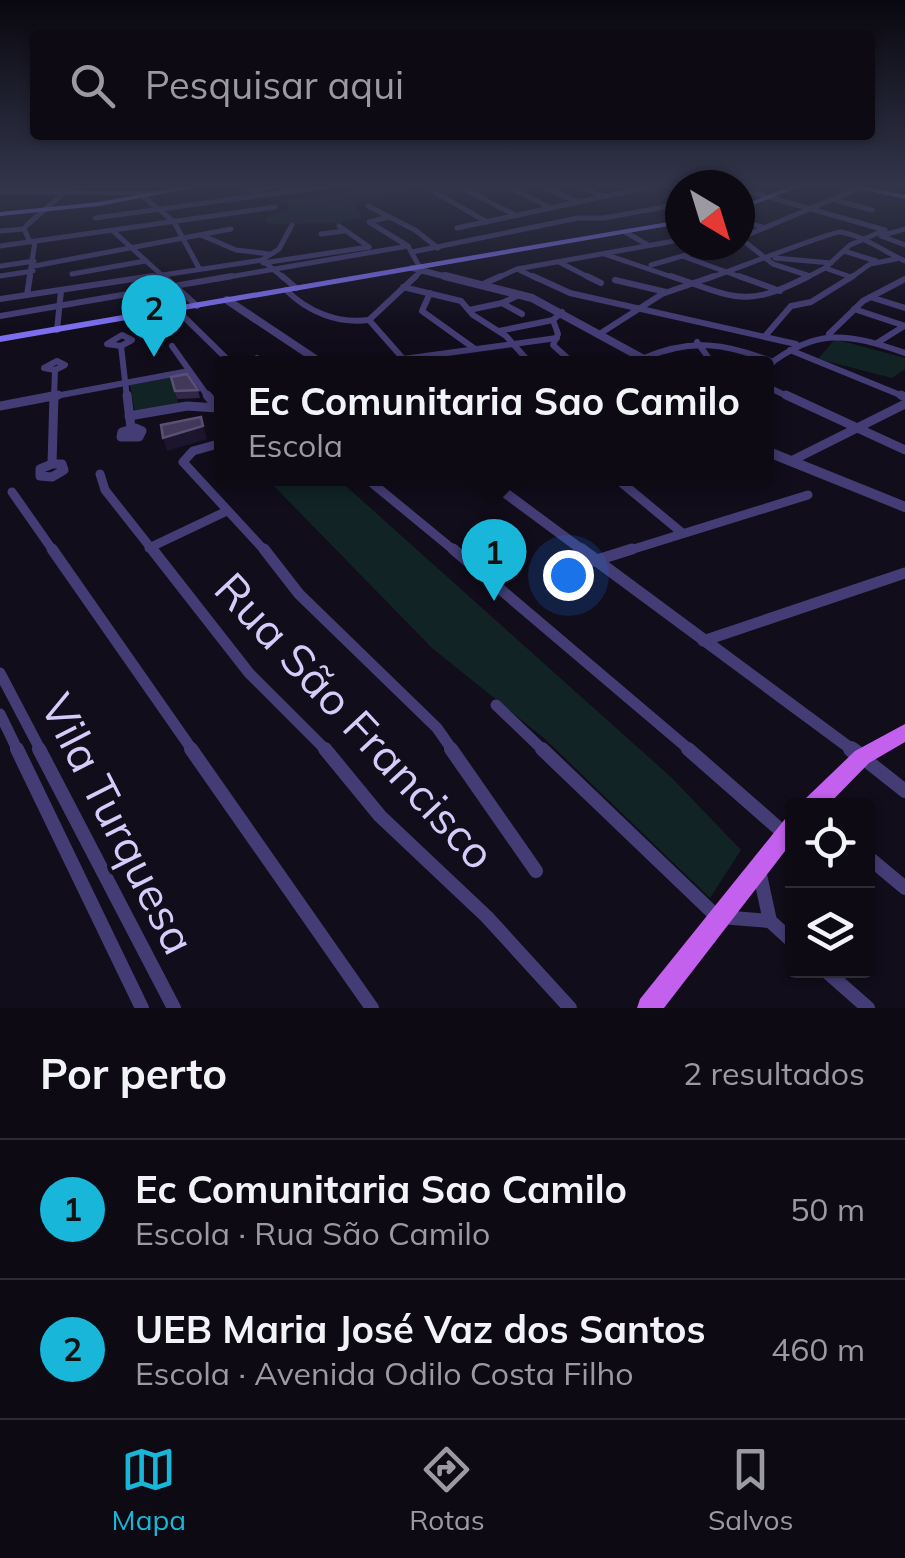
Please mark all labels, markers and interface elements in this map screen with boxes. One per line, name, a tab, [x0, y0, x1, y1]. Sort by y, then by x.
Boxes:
search box	[30, 30, 875, 140]
icon: search	[65, 58, 120, 113]
text: Pesquisar aqui	[145, 61, 404, 109]
north arrow	[665, 170, 755, 260]
pin: 2	[122, 274, 186, 357]
popup	[214, 356, 774, 486]
text: Ec Comunitaria Sao Camilo	[248, 377, 740, 425]
text: Escola	[248, 425, 343, 465]
pin: 1	[462, 518, 526, 601]
your location	[543, 550, 594, 601]
street label: Rua São Francisco	[204, 560, 508, 880]
street label: Vila Turquesa	[29, 684, 208, 963]
map controls	[785, 798, 875, 978]
button: locate	[785, 798, 875, 888]
button: layers	[785, 888, 875, 978]
text: Por perto	[40, 1047, 227, 1100]
text: 2 resultados	[683, 1053, 865, 1093]
text: Ec Comunitaria Sao Camilo	[135, 1165, 627, 1213]
text: 1	[63, 1189, 82, 1229]
text: 50 m	[790, 1189, 865, 1229]
text: Escola · Rua São Camilo	[135, 1213, 490, 1253]
text: UEB Maria José Vaz dos Santos	[135, 1305, 706, 1353]
text: 2	[63, 1329, 82, 1369]
text: 460 m	[771, 1329, 865, 1369]
text: Escola · Avenida Odilo Costa Filho	[135, 1353, 634, 1393]
tab: Mapa	[112, 1442, 186, 1537]
tab: Rotas	[409, 1442, 485, 1537]
tab: Salvos	[708, 1442, 793, 1537]

